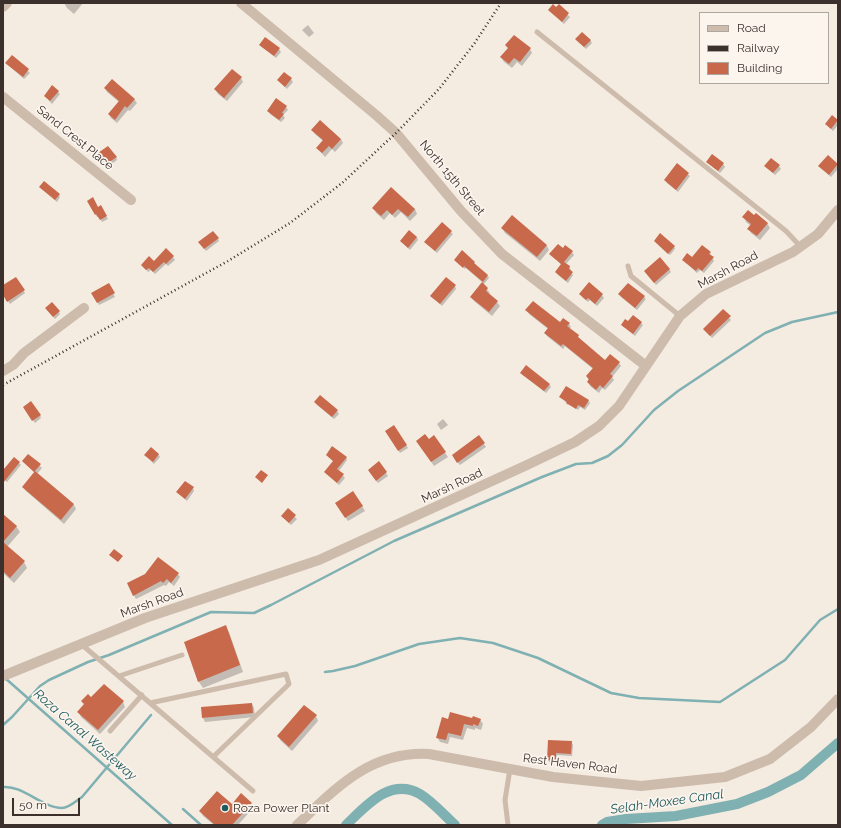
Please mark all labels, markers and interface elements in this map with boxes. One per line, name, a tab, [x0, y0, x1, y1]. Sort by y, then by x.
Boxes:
legend	[699, 12, 829, 84]
text: Road	[737, 21, 766, 35]
text: Railway	[737, 41, 779, 55]
text: Building	[737, 61, 783, 75]
street label: Sand Crest Place	[34, 103, 116, 173]
street label: North 15th Street	[416, 138, 488, 218]
street label: Marsh Road	[696, 248, 760, 292]
street label: Marsh Road	[419, 466, 485, 506]
street label: Marsh Road	[119, 585, 185, 621]
water label: Roza Canal Wasteway	[30, 686, 140, 784]
street label: Rest Haven Road	[522, 751, 618, 777]
water label: Selah-Moxee Canal	[609, 786, 725, 818]
scale bar	[14, 790, 82, 816]
text: 50 m	[19, 798, 47, 812]
place label: Roza Power Plant	[233, 801, 329, 815]
marker: Roza Power Plant	[220, 803, 230, 813]

